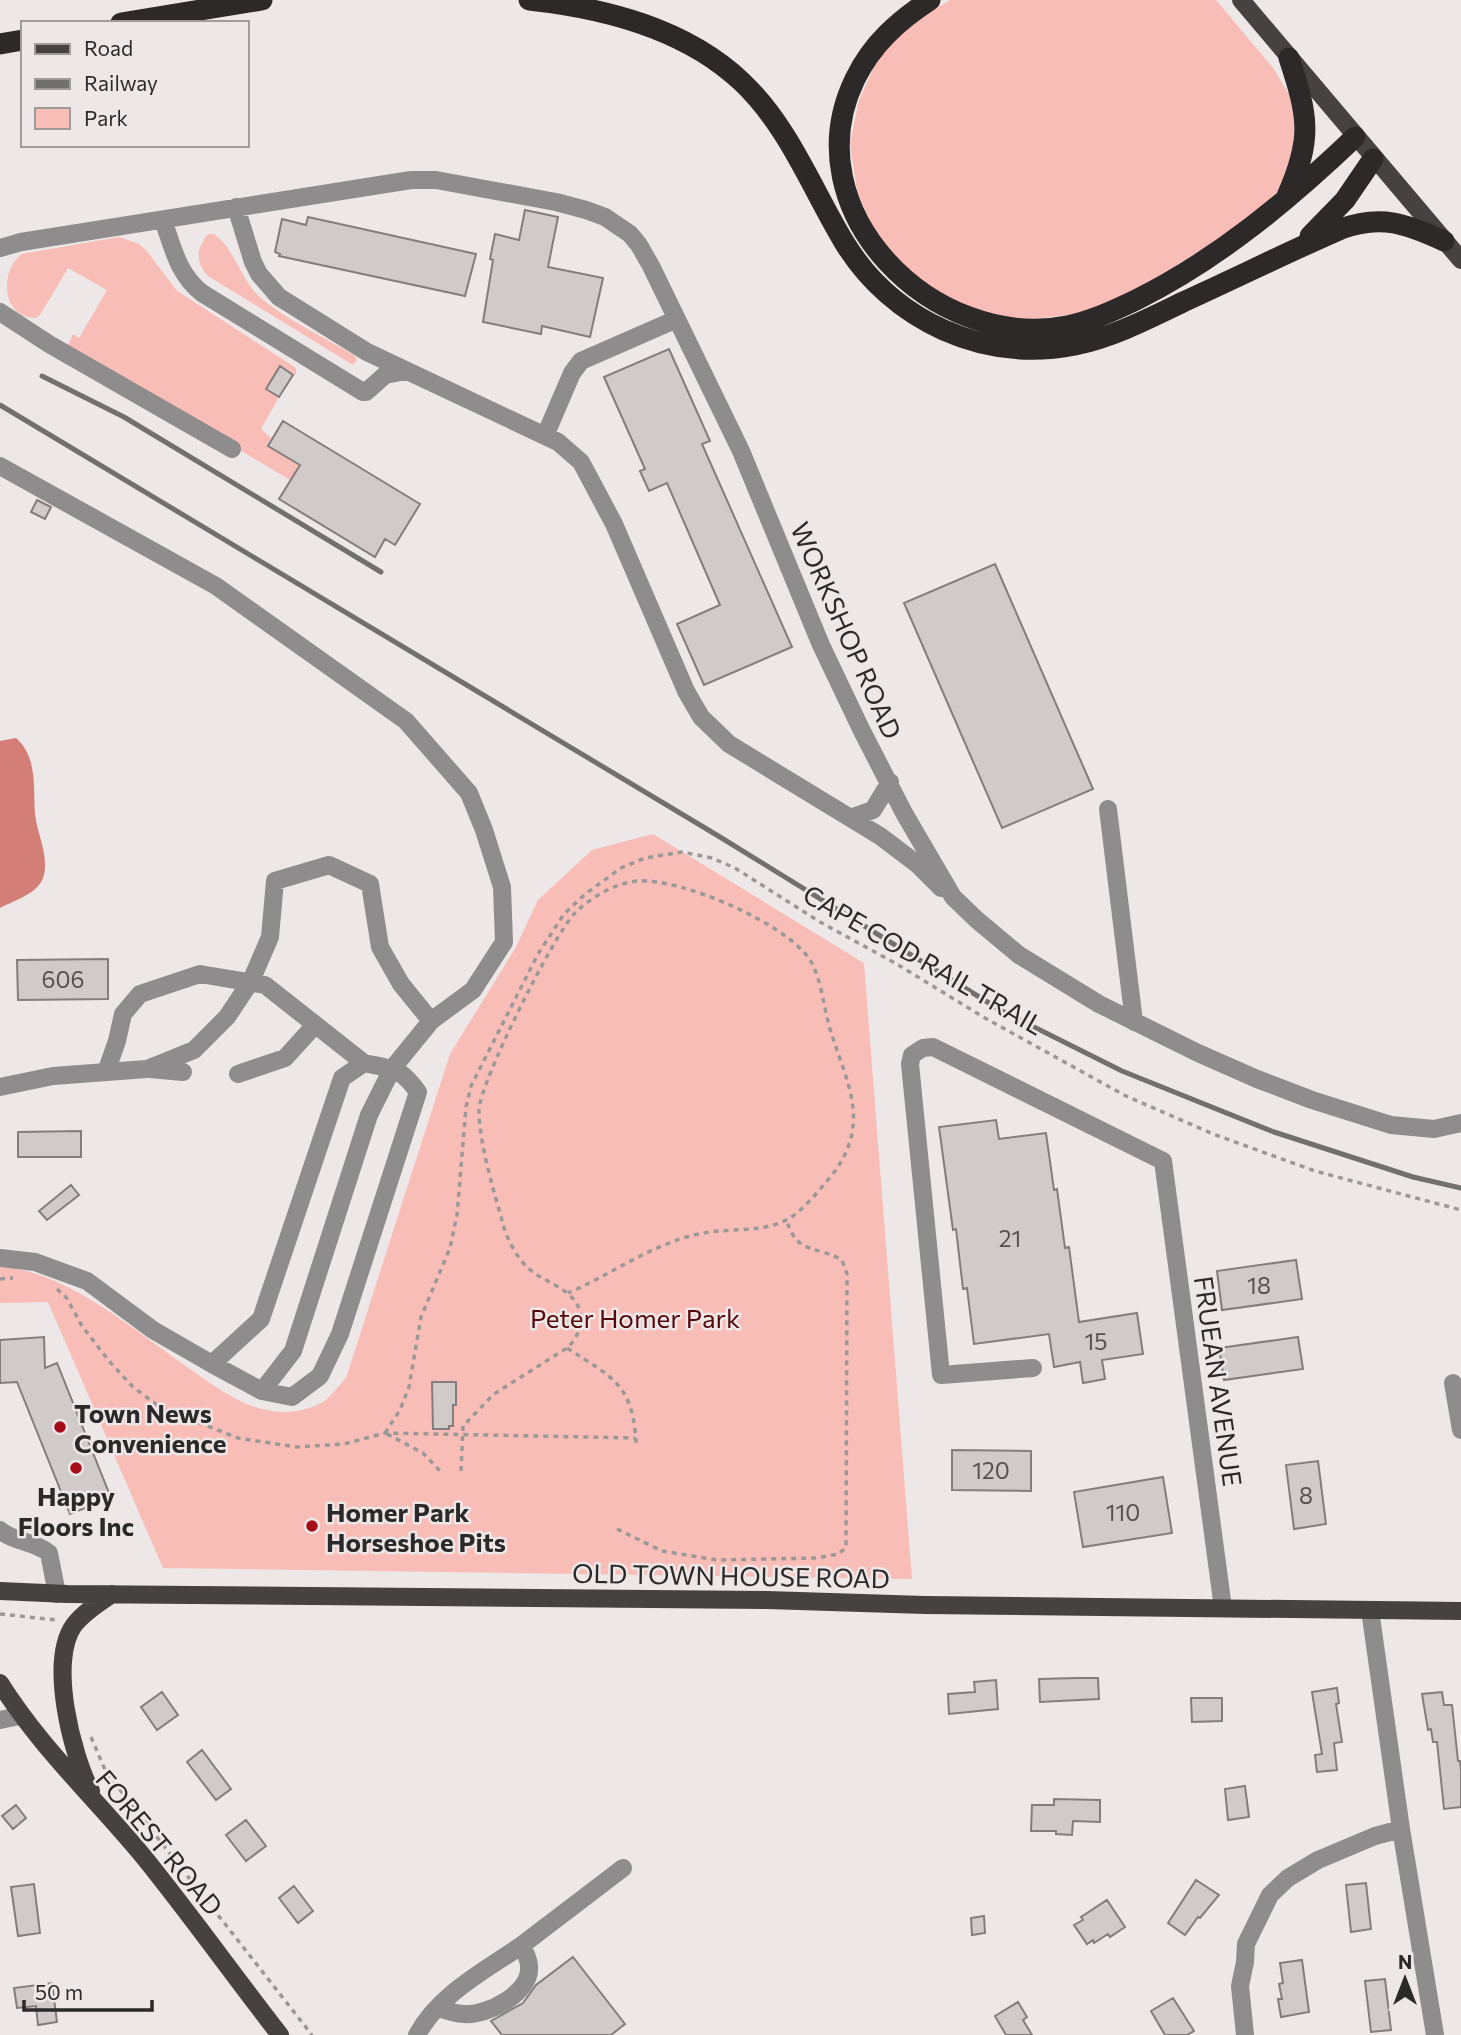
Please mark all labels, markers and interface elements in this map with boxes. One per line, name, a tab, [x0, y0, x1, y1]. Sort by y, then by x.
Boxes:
legend	[21, 21, 248, 147]
text: Road	[84, 35, 133, 60]
text: Railway	[84, 70, 158, 95]
text: Park	[84, 105, 128, 130]
street label: WORKSHOP ROAD	[785, 517, 909, 743]
street label: CAPE COD RAIL TRAIL	[798, 877, 1050, 1041]
house number: 606	[42, 965, 84, 993]
house number: 21	[999, 1224, 1021, 1252]
house number: 18	[1247, 1271, 1271, 1299]
street label: FRUEAN AVENUE	[1189, 1274, 1249, 1488]
park label: Peter Homer Park	[530, 1302, 740, 1333]
house number: 15	[1084, 1327, 1108, 1355]
place label: Town News Convenience	[74, 1397, 227, 1458]
marker: Town News Convenience	[52, 1419, 68, 1435]
house number: 120	[972, 1456, 1010, 1484]
marker: Happy Floors Inc	[68, 1460, 84, 1476]
place label: Happy Floors Inc	[18, 1480, 134, 1541]
house number: 8	[1299, 1481, 1313, 1509]
place label: Homer Park Horseshoe Pits	[326, 1496, 506, 1557]
house number: 110	[1106, 1498, 1140, 1526]
marker: Homer Park Horseshoe Pits	[304, 1518, 320, 1534]
street label: OLD TOWN HOUSE ROAD	[572, 1557, 890, 1593]
street label: FOREST ROAD	[90, 1763, 230, 1921]
north arrow	[1370, 1944, 1440, 2014]
text: N	[1398, 1950, 1412, 1973]
scale bar	[24, 1968, 152, 2012]
text: 50 m	[35, 1979, 83, 2004]

